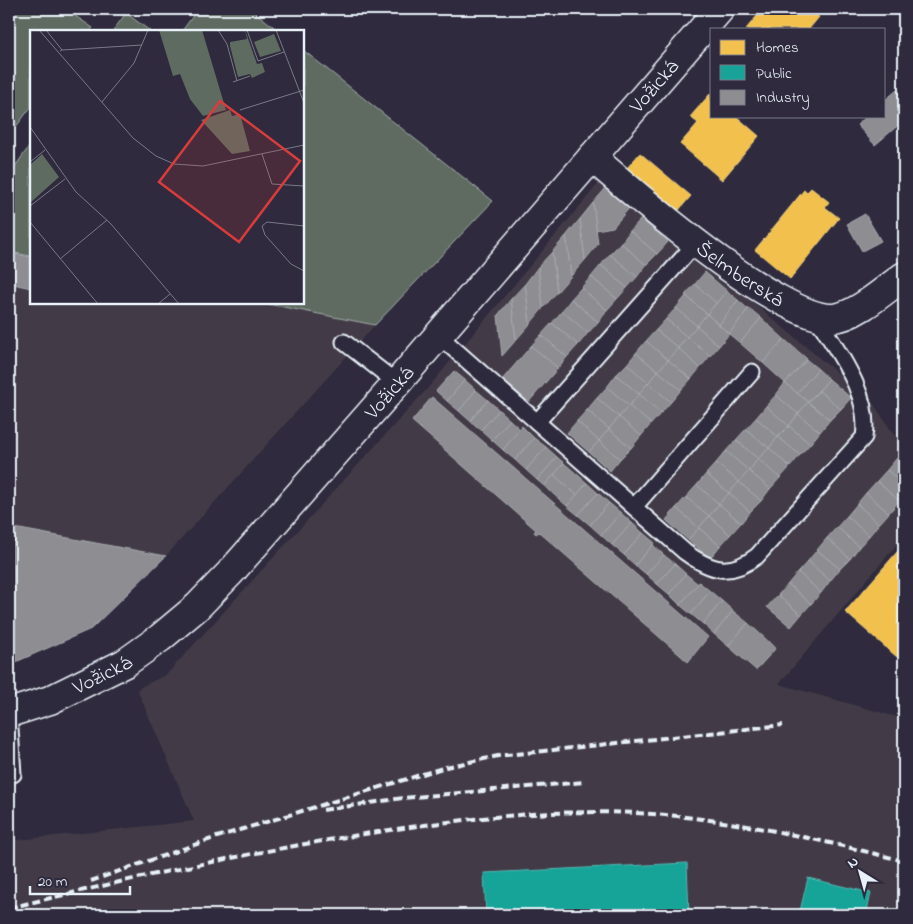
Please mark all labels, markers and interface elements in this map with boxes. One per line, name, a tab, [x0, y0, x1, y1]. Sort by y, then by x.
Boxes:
legend	[710, 28, 886, 118]
inset map	[30, 30, 304, 304]
text: Homes	[756, 37, 799, 59]
street label: Vožická	[623, 53, 687, 121]
text: Public	[756, 63, 792, 85]
text: Industry	[756, 87, 810, 110]
street label: Šelmberská	[689, 235, 789, 316]
street label: Vožická	[358, 360, 423, 428]
street label: Vožická	[67, 649, 140, 704]
north arrow	[836, 846, 886, 896]
text: N	[843, 852, 863, 874]
scale bar	[30, 864, 130, 896]
text: 20 m	[38, 871, 68, 893]

